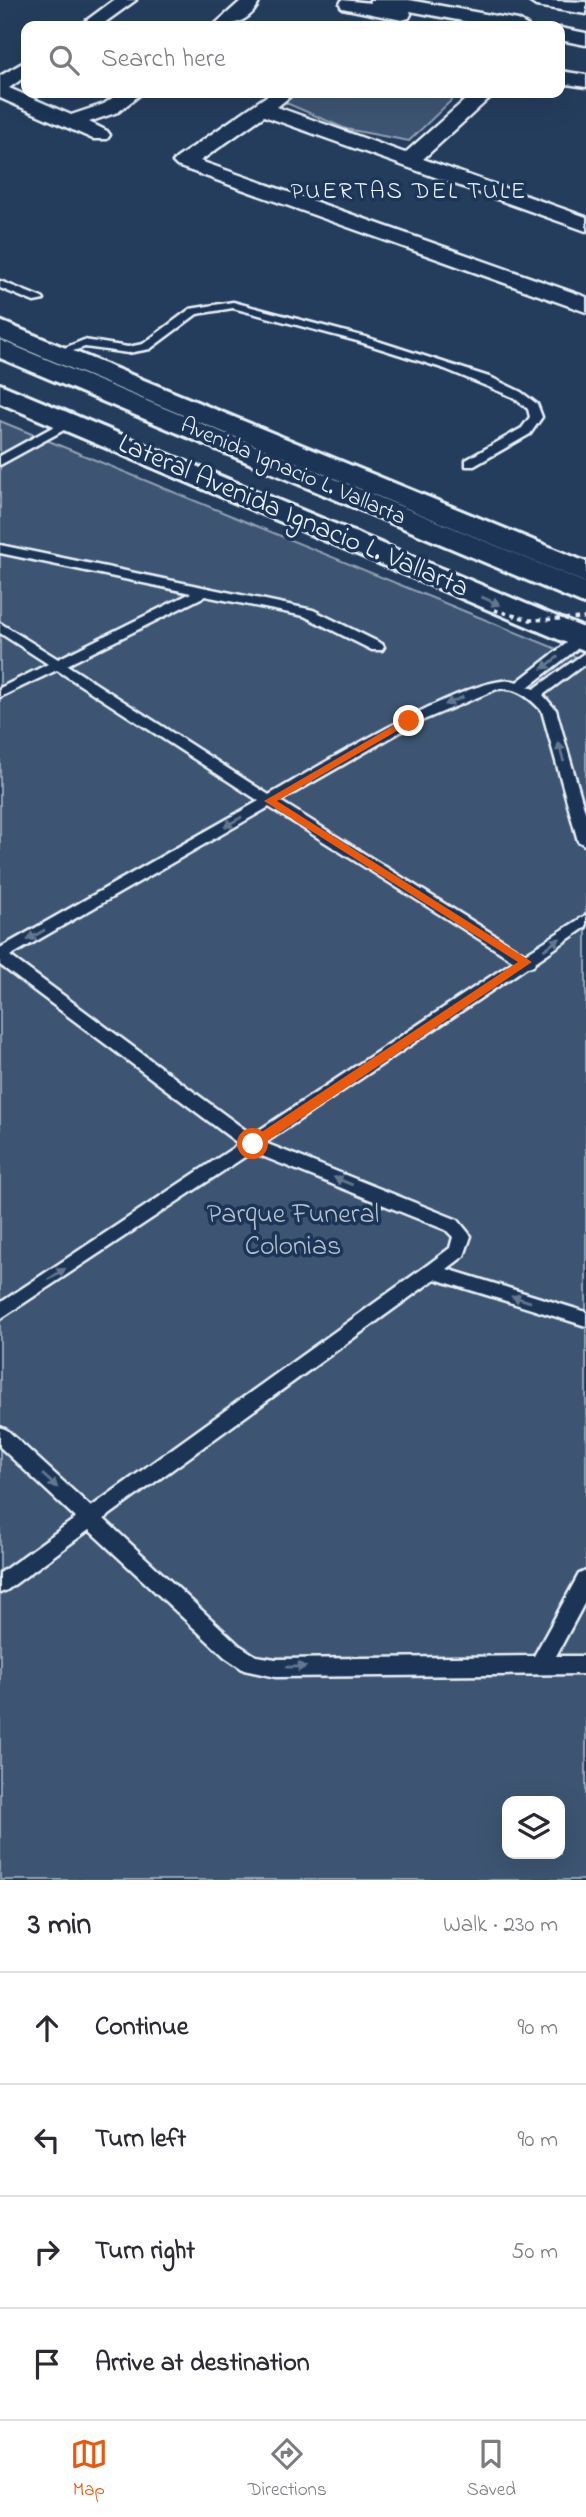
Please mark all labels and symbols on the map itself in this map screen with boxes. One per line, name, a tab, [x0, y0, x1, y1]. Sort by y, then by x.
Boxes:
district label: PUERTAS DEL TULE	[291, 175, 527, 210]
street label: Avenida Ignacio L. Vallarta	[175, 410, 411, 535]
street label: Lateral Avenida Ignacio L. Vallarta	[111, 424, 475, 610]
one-way arrow	[481, 596, 502, 607]
one-way arrow	[541, 656, 559, 670]
one-way arrow	[444, 696, 465, 707]
route end	[393, 705, 424, 736]
one-way arrow	[555, 741, 566, 763]
one-way arrow	[224, 816, 243, 828]
one-way arrow	[26, 929, 45, 941]
one-way arrow	[543, 937, 561, 951]
route start	[237, 1128, 268, 1159]
one-way arrow	[333, 1175, 353, 1187]
park label: Parque Funeral Colonias	[207, 1195, 379, 1268]
one-way arrow	[48, 1267, 66, 1281]
one-way arrow	[510, 1293, 531, 1303]
one-way arrow	[41, 1473, 58, 1489]
one-way arrow	[285, 1661, 307, 1673]

